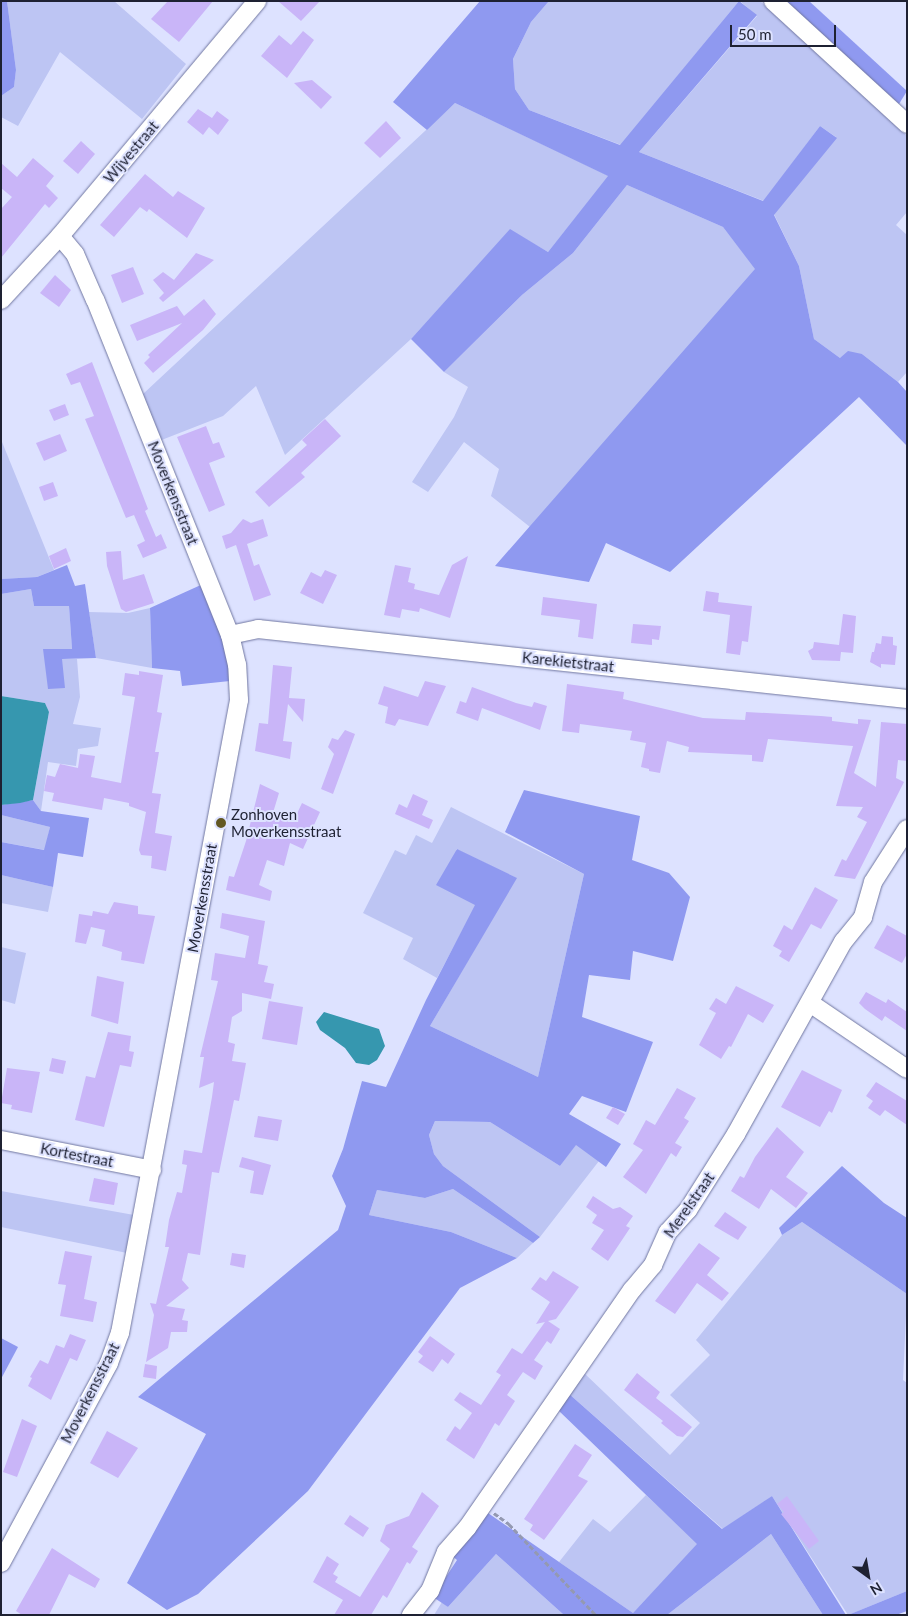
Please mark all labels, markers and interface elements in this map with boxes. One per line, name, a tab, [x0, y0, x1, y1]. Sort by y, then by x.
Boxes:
scale bar	[733, 15, 839, 47]
text: 50 m	[738, 25, 772, 43]
street label: Wijvestraat	[100, 117, 162, 187]
street label: Moverkensstraat	[144, 439, 202, 547]
street label: Karekietstraat	[521, 648, 615, 676]
place label: Zonhoven Moverkensstraat	[231, 805, 341, 840]
marker: Zonhoven Moverkensstraat	[215, 817, 227, 829]
street label: Moverkensstraat	[184, 842, 220, 954]
street label: Kortestraat	[39, 1139, 115, 1171]
street label: Merelstraat	[660, 1169, 718, 1241]
street label: Moverkensstraat	[57, 1340, 123, 1446]
north arrow	[843, 1551, 893, 1601]
text: N	[867, 1579, 885, 1599]

